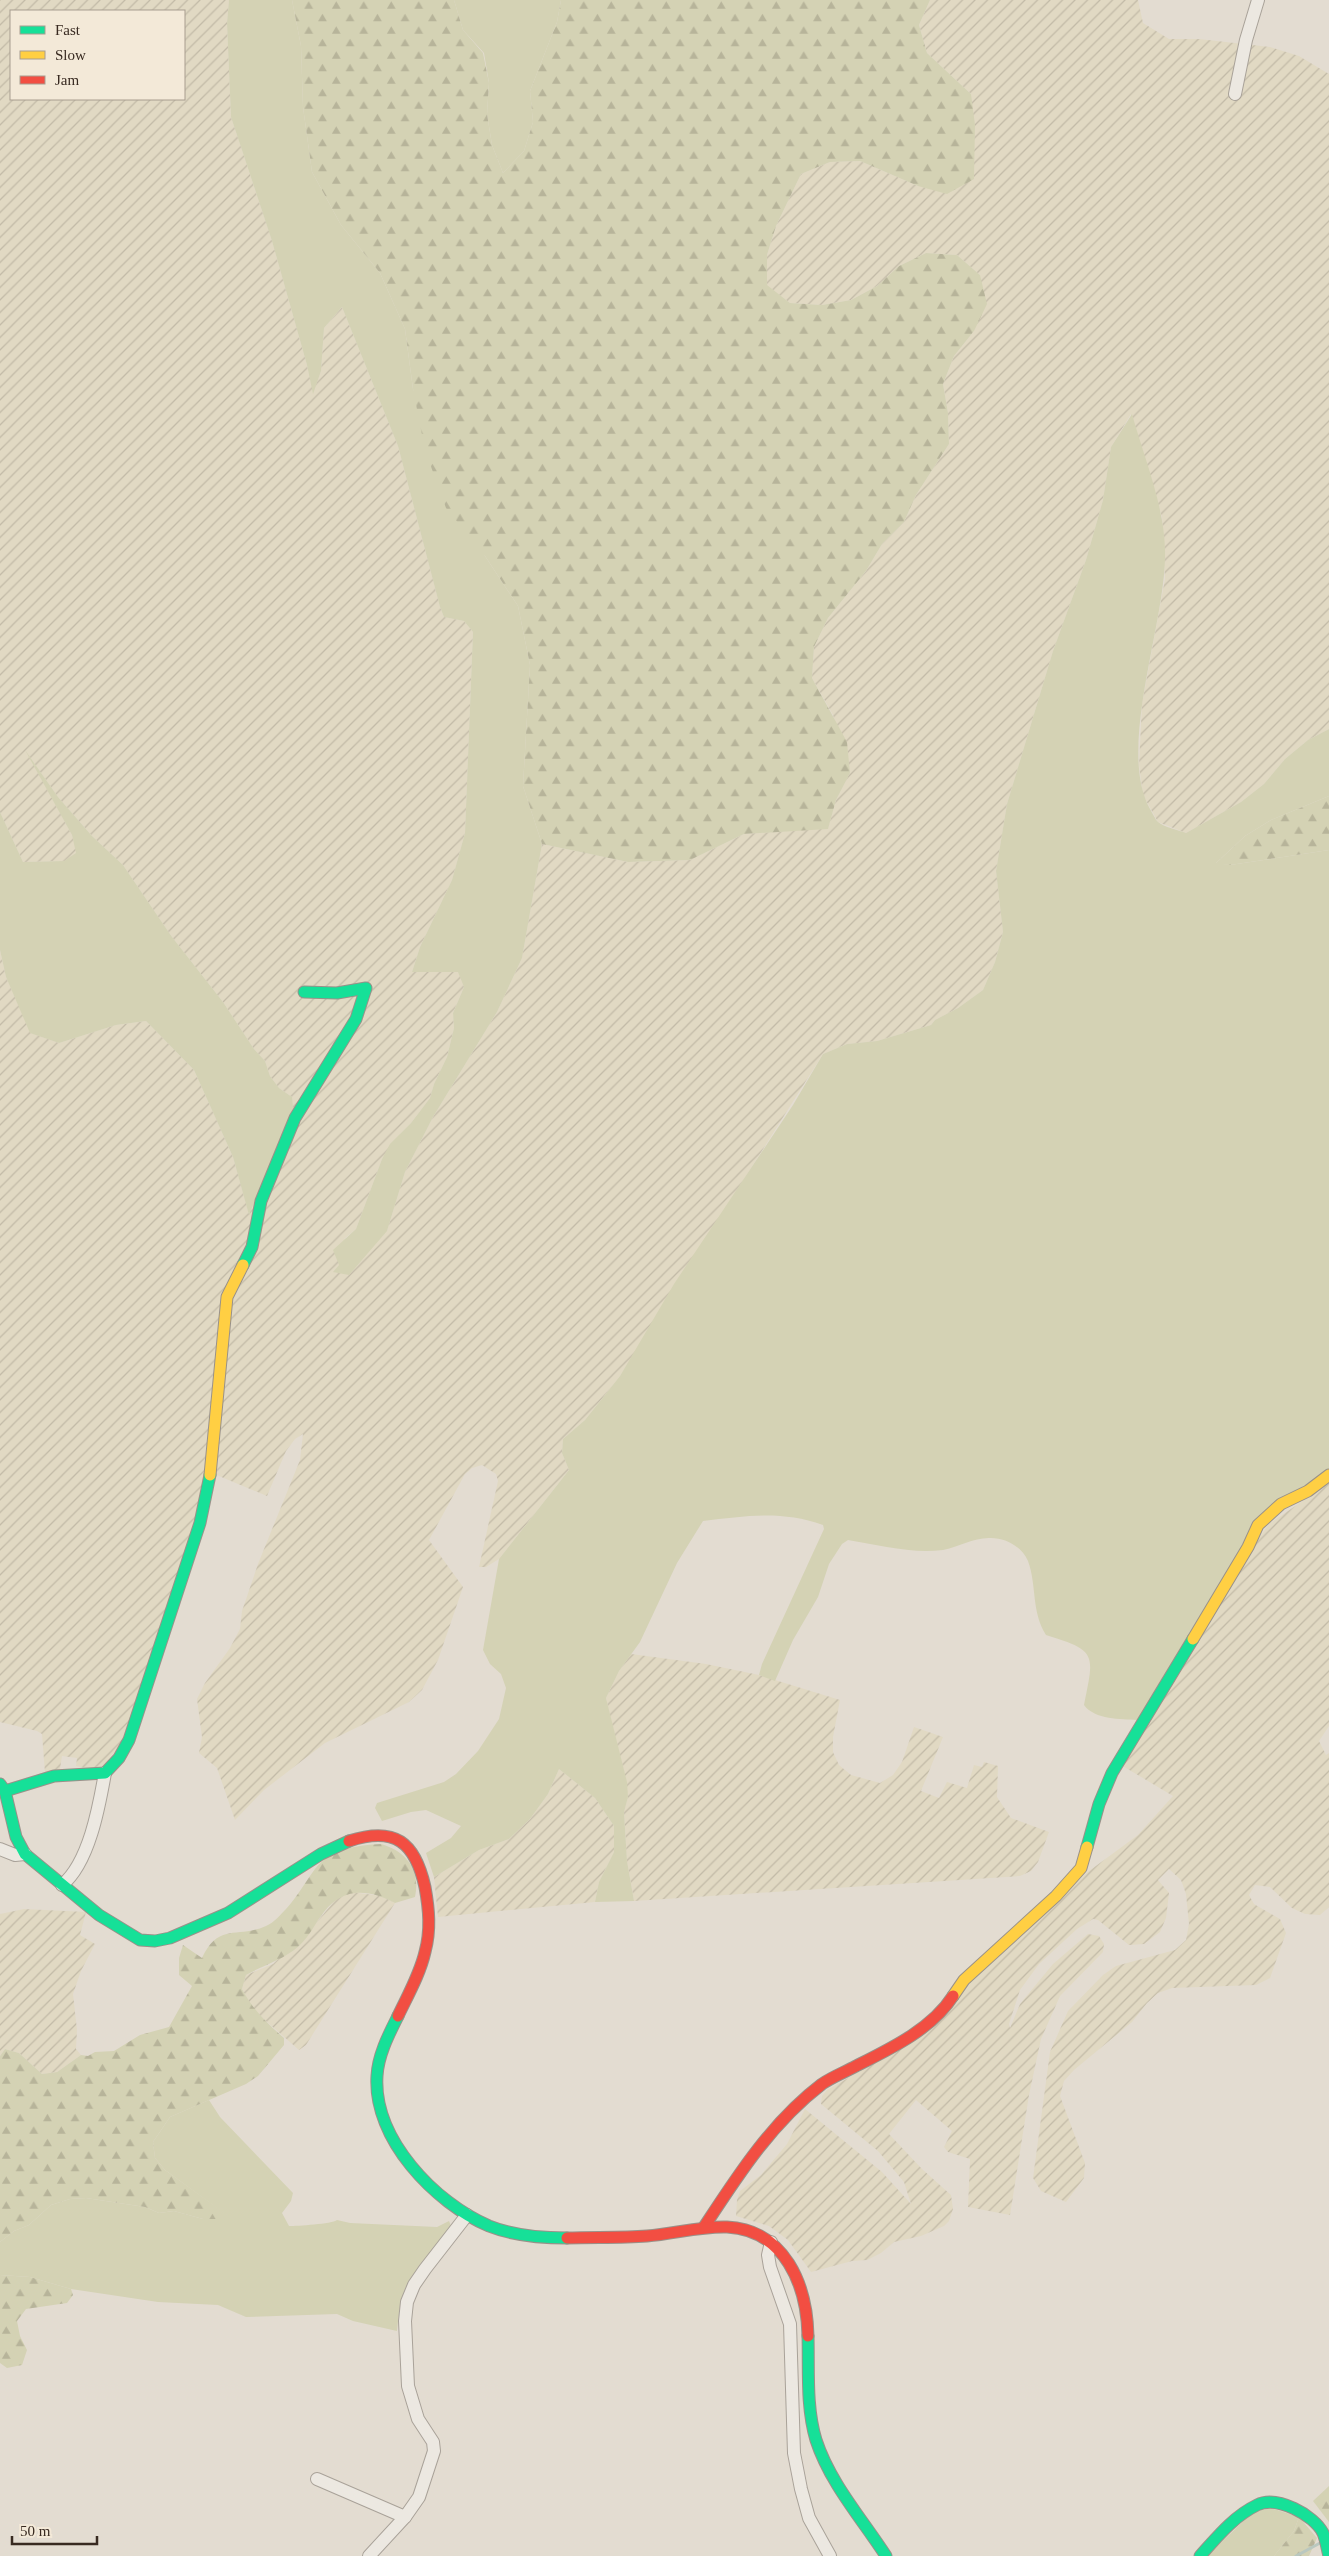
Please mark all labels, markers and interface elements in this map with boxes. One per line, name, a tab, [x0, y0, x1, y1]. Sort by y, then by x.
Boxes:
legend	[10, 10, 185, 100]
text: Fast	[55, 22, 81, 38]
text: Slow	[55, 47, 86, 63]
text: Jam	[55, 72, 79, 88]
scale bar	[12, 2514, 98, 2546]
text: 50 m	[20, 2523, 51, 2539]

